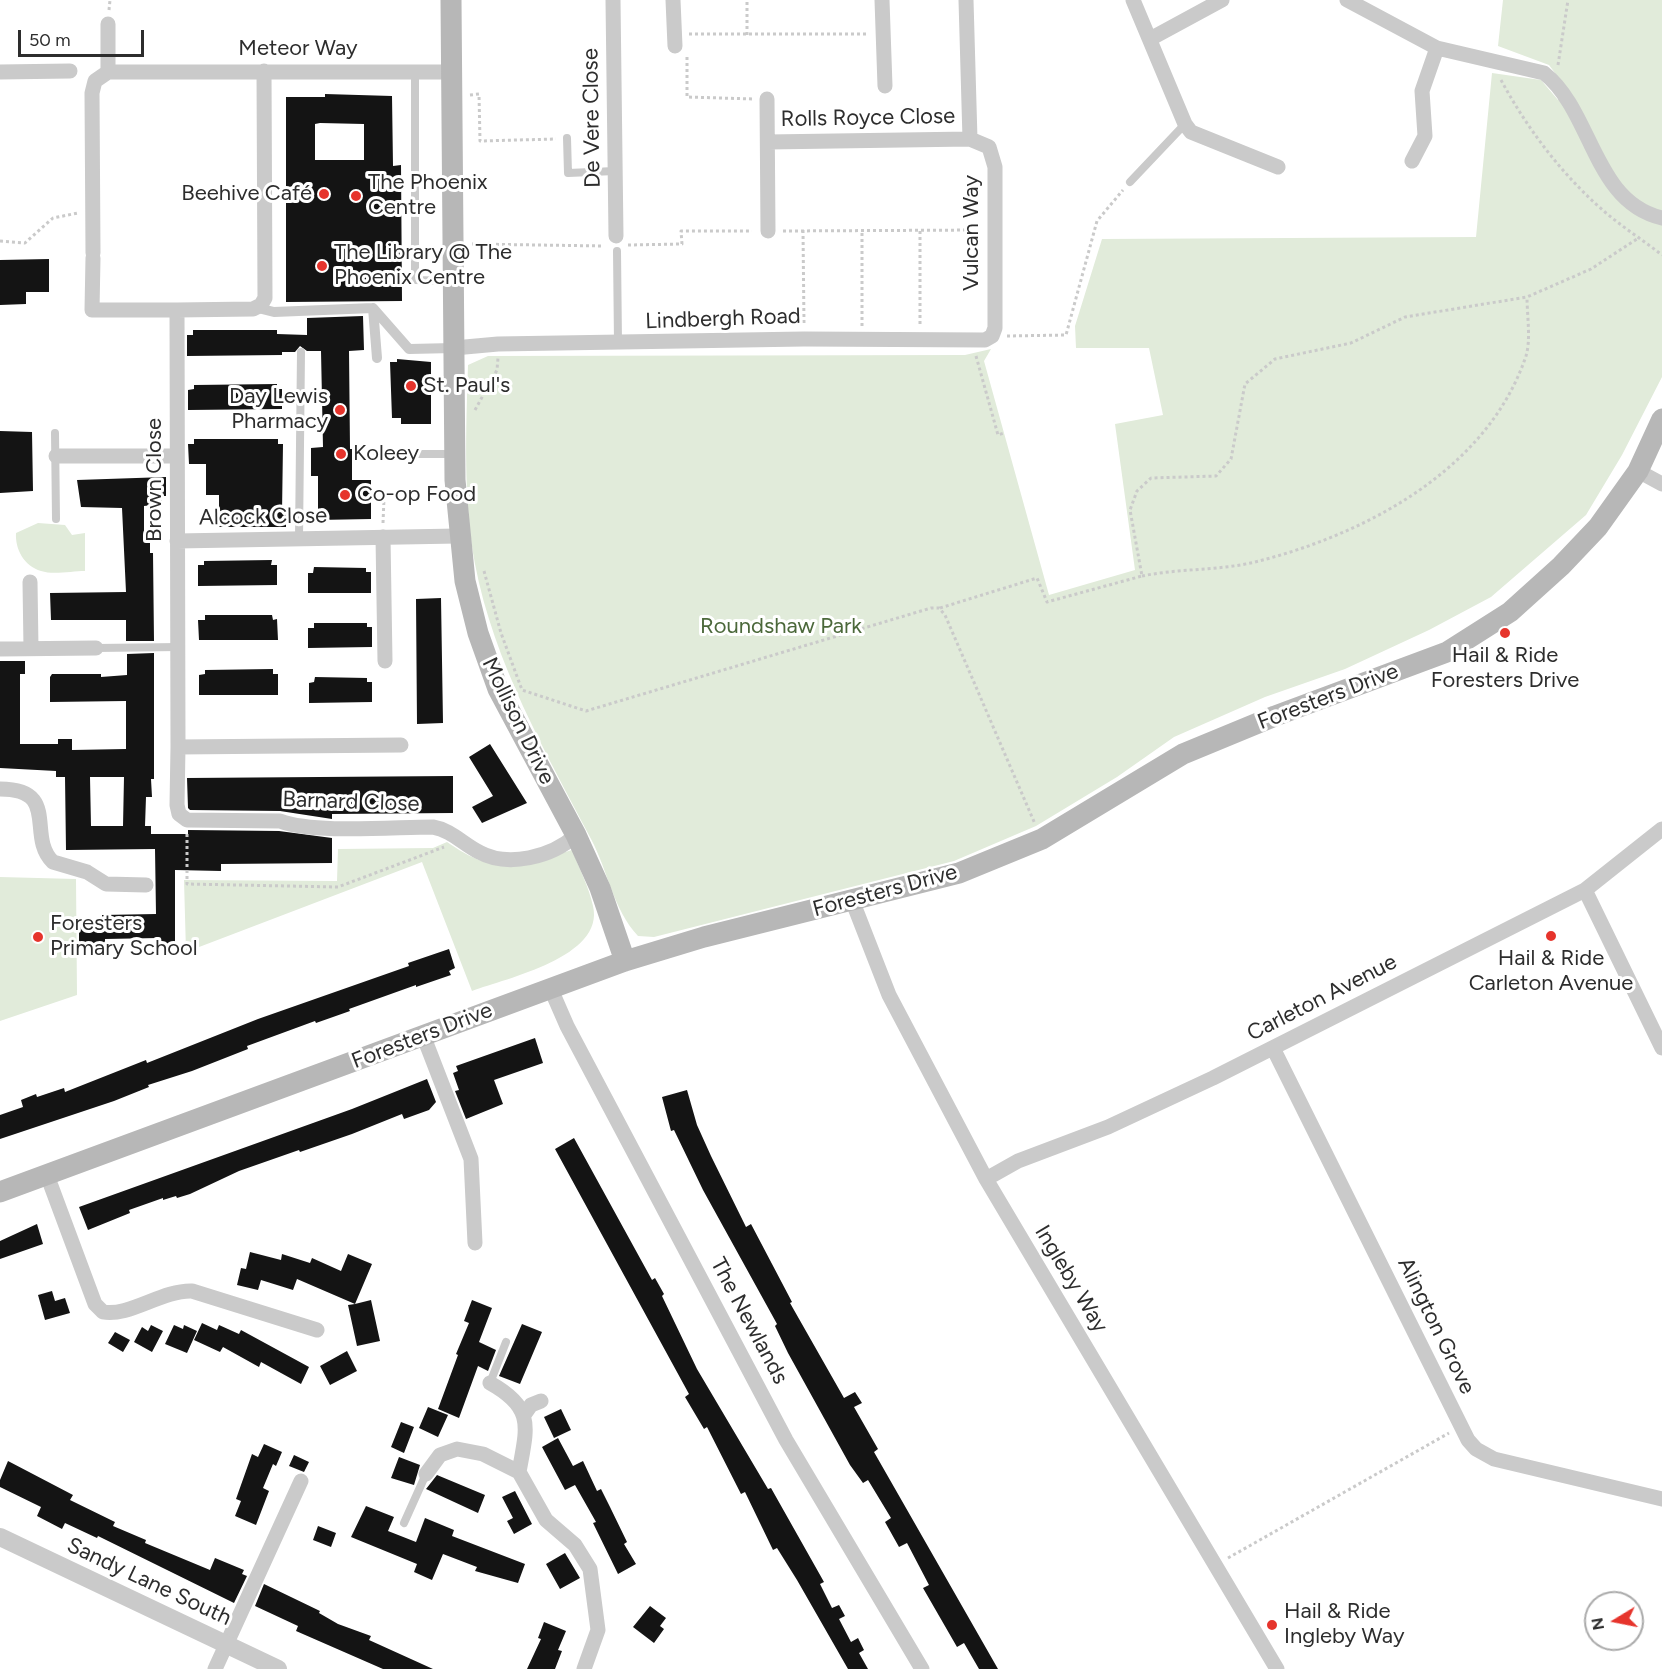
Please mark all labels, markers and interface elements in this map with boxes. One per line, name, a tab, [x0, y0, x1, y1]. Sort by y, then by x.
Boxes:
scale bar	[21, 18, 147, 56]
text: 50 m	[29, 29, 71, 51]
street label: Meteor Way	[238, 36, 358, 62]
street label: De Vere Close	[578, 48, 606, 188]
street label: Rolls Royce Close	[781, 103, 955, 133]
place label: The Phoenix Centre	[368, 170, 487, 222]
street label: Vulcan Way	[959, 175, 985, 291]
place label: Beehive Café	[181, 181, 312, 207]
marker: Beehive Café	[317, 187, 331, 201]
marker: The Phoenix Centre	[349, 189, 363, 203]
place label: The Library @ The Phoenix Centre	[334, 240, 512, 292]
marker: The Library @ The Phoenix Centre	[315, 259, 329, 273]
street label: Lindbergh Road	[645, 303, 801, 335]
place label: St. Paul's	[423, 373, 510, 399]
marker: St. Paul's	[404, 379, 418, 393]
place label: Day Lewis Pharmacy	[229, 384, 328, 436]
marker: Day Lewis Pharmacy	[333, 403, 347, 417]
street label: Brown Close	[142, 418, 168, 542]
place label: Koleey	[353, 441, 419, 467]
marker: Koleey	[334, 447, 348, 461]
place label: Co-op Food	[357, 482, 476, 508]
marker: Co-op Food	[338, 488, 352, 502]
street label: Alcock Close	[199, 503, 327, 531]
park label: Roundshaw Park	[700, 614, 862, 640]
marker: Hail & Ride Foresters Drive	[1498, 626, 1512, 640]
place label: Hail & Ride Foresters Drive	[1431, 643, 1579, 694]
street label: Mollison Drive	[476, 653, 560, 789]
street label: Foresters Drive	[1254, 658, 1402, 736]
street label: Barnard Close	[282, 786, 420, 818]
street label: Foresters Drive	[810, 859, 960, 923]
place label: Foresters Primary School	[50, 911, 198, 962]
marker: Hail & Ride Carleton Avenue	[1544, 929, 1558, 943]
marker: Foresters Primary School	[31, 930, 45, 944]
place label: Hail & Ride Carleton Avenue	[1469, 946, 1633, 998]
street label: Carleton Avenue	[1243, 949, 1401, 1047]
street label: Foresters Drive	[348, 997, 496, 1075]
street label: Ingleby Way	[1029, 1221, 1113, 1337]
street label: The Newlands	[705, 1253, 793, 1389]
street label: Alington Grove	[1392, 1253, 1480, 1399]
street label: Sandy Lane South	[63, 1532, 235, 1632]
north arrow	[1584, 1591, 1644, 1651]
place label: Hail & Ride Ingleby Way	[1284, 1599, 1404, 1651]
text: N	[1587, 1616, 1608, 1632]
marker: Hail & Ride Ingleby Way	[1265, 1618, 1279, 1632]

